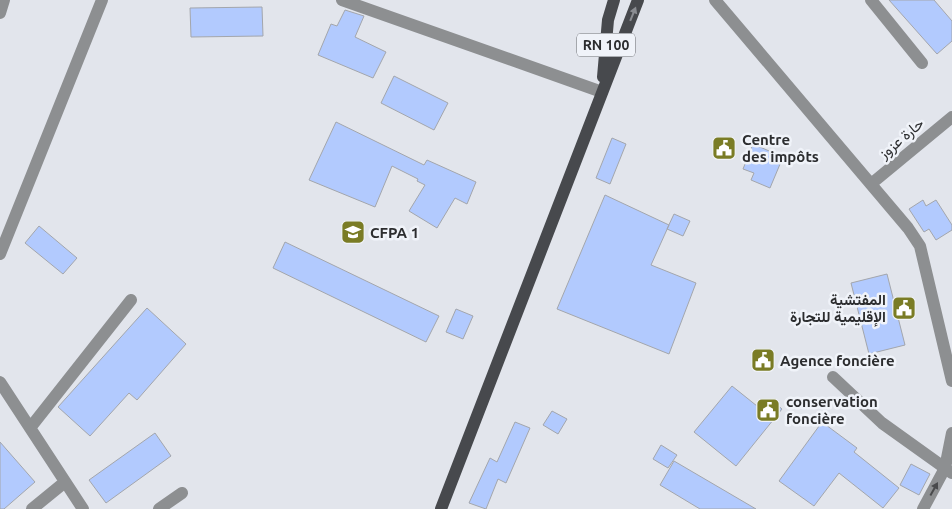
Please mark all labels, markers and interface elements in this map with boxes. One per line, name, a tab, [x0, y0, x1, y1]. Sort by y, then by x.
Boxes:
one-way arrow	[629, 6, 637, 21]
road number: RN 100	[577, 34, 635, 56]
street label: حارة عزوز	[874, 114, 928, 163]
place label: Centre des impôts	[742, 131, 819, 165]
public building icon: Centre des impôts	[711, 135, 737, 161]
school or university icon: CFPA 1	[340, 219, 366, 245]
place label: CFPA 1	[370, 224, 419, 241]
place label: المفتشية الإقليمية للتجارة	[790, 291, 886, 327]
public building icon: المفتشية الإقليمية للتجارة	[891, 295, 917, 321]
public building icon: Agence foncière	[750, 347, 776, 373]
place label: Agence foncière	[780, 352, 895, 369]
place label: conservation foncière	[786, 393, 878, 427]
public building icon: conservation foncière	[755, 397, 781, 423]
one-way arrow	[930, 481, 938, 496]

